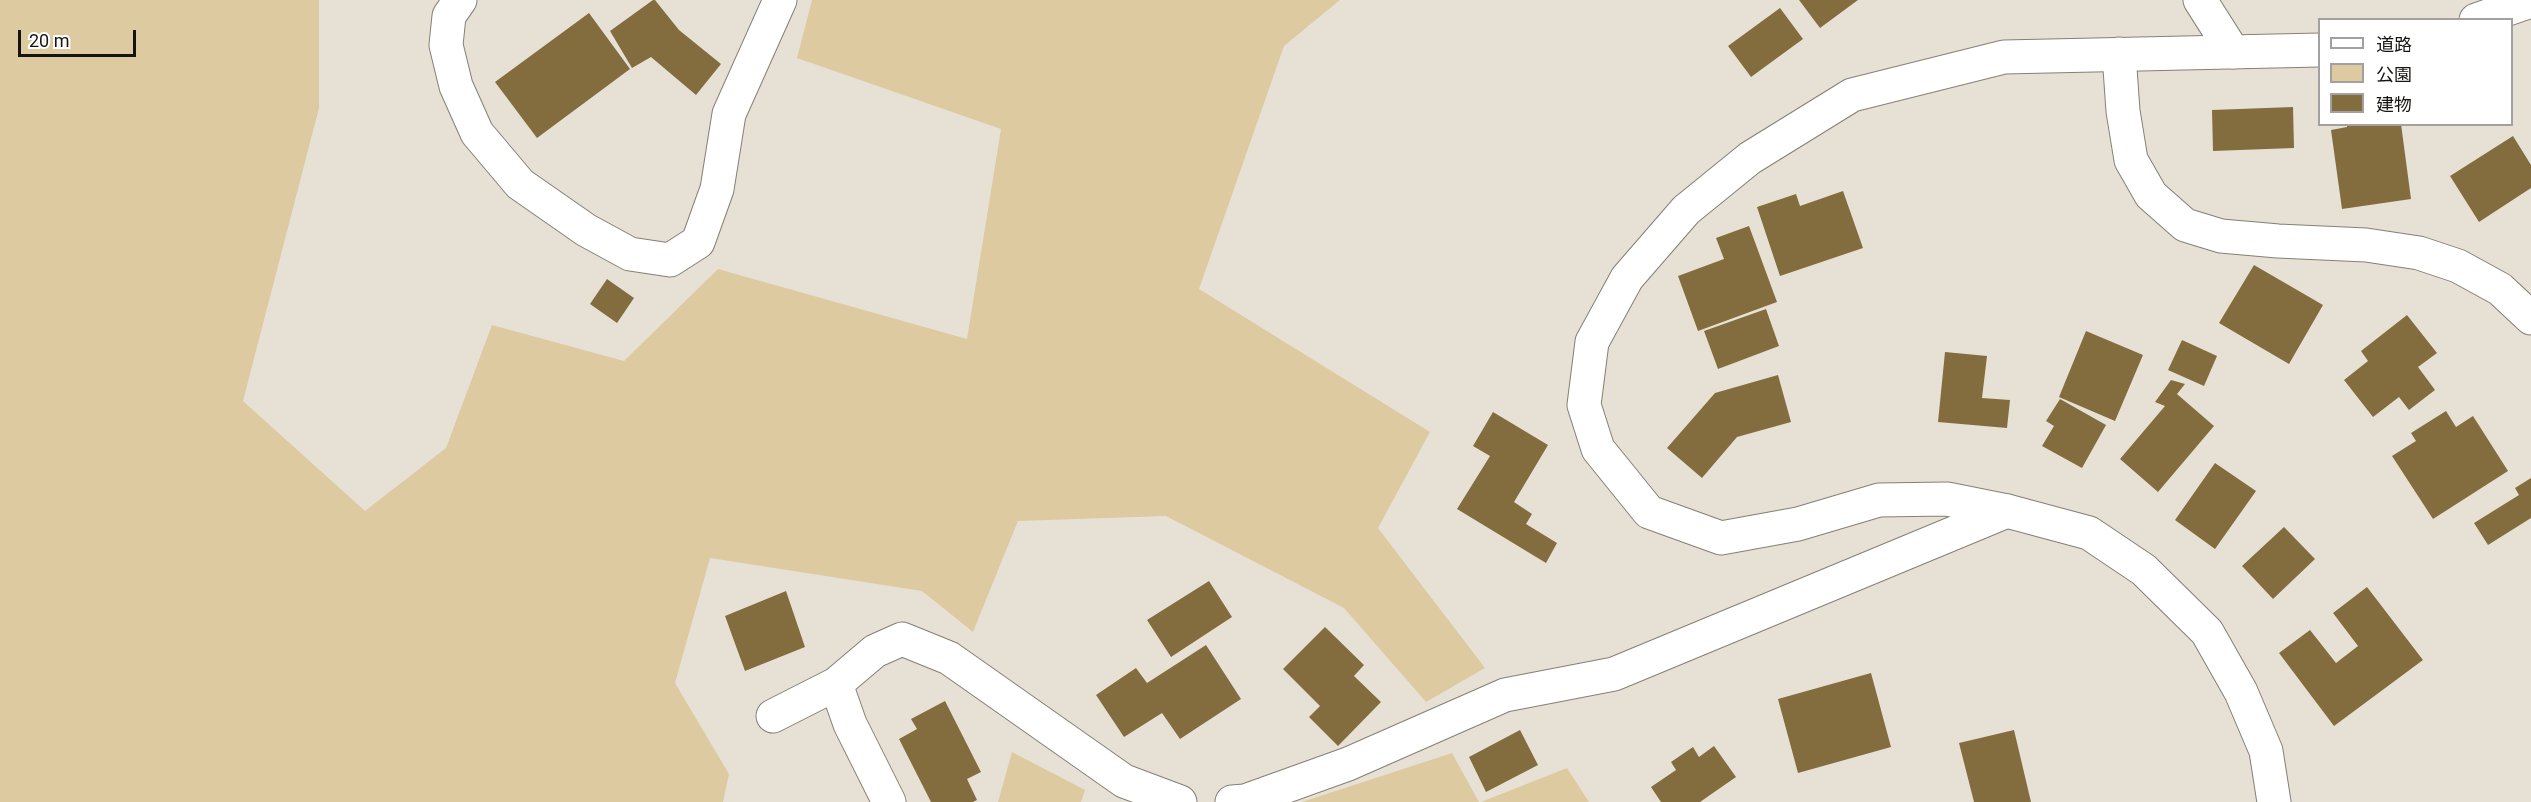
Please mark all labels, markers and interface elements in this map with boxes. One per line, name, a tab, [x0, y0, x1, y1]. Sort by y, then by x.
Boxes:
scale bar	[21, 18, 140, 56]
legend	[2318, 18, 2513, 126]
text: 20 m	[29, 30, 69, 51]
text: 道路	[2376, 34, 2412, 55]
text: 公園	[2376, 64, 2412, 85]
text: 建物	[2376, 94, 2412, 115]

